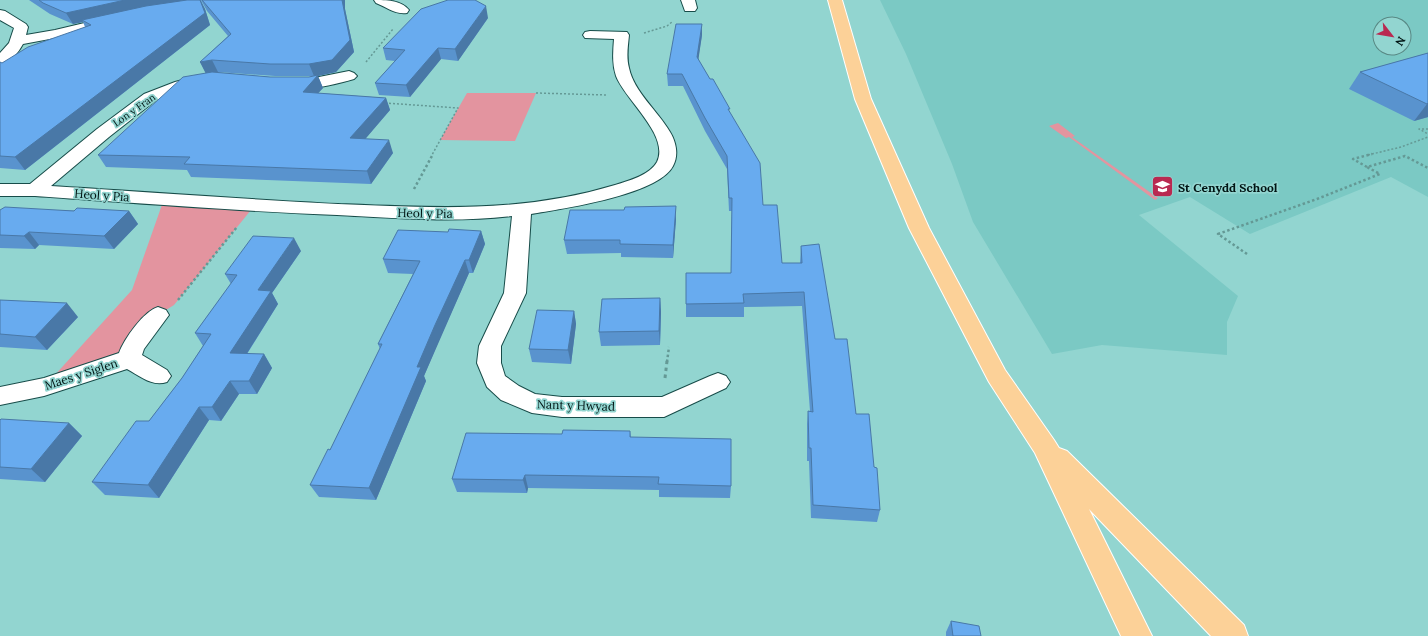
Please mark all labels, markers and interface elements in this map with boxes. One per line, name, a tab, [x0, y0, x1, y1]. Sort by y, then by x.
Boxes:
north arrow	[1372, 16, 1412, 56]
text: N	[1392, 34, 1409, 49]
street label: Lon y Fran	[110, 91, 158, 129]
school or university icon: St Cenydd School	[1150, 174, 1176, 200]
place label: St Cenydd School	[1178, 180, 1278, 195]
street label: Heol y Pia	[74, 186, 130, 204]
street label: Heol y Pia	[397, 205, 453, 221]
street label: Maes y Siglen	[43, 355, 119, 393]
street label: Nant y Hwyad	[537, 396, 615, 414]

